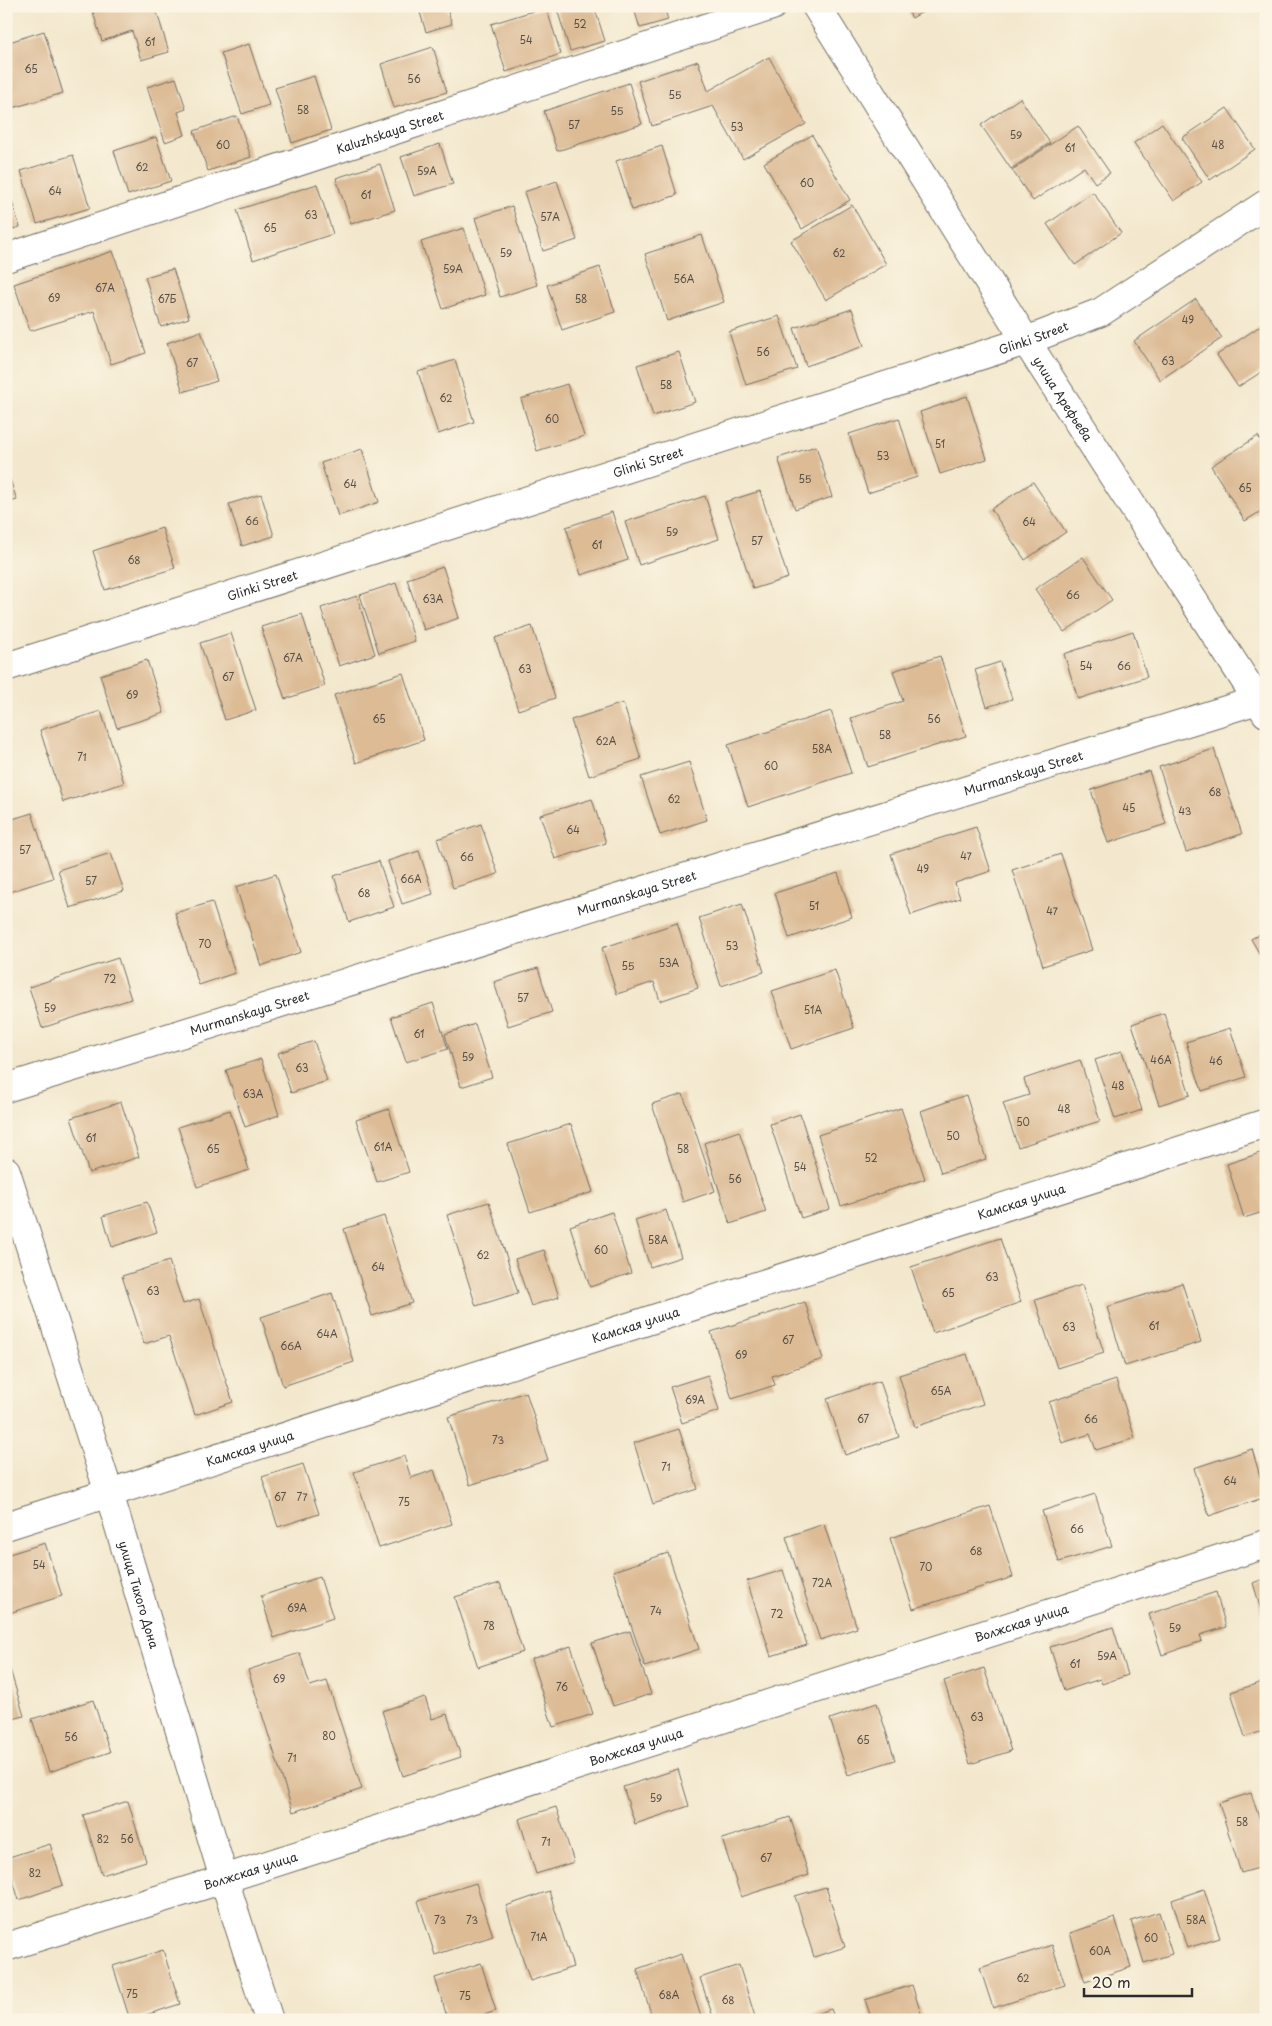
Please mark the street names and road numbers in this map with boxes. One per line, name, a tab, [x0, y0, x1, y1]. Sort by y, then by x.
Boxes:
street label: Kaluzhskaya Street	[334, 106, 446, 158]
street label: Glinki Street	[996, 316, 1071, 358]
street label: улица Арефьева	[1029, 353, 1098, 445]
street label: Glinki Street	[611, 442, 686, 481]
street label: Glinki Street	[225, 565, 300, 605]
street label: Murmanskaya Street	[961, 746, 1085, 800]
street label: Murmanskaya Street	[575, 866, 698, 920]
street label: Murmanskaya Street	[188, 986, 312, 1039]
street label: Камская улица	[975, 1179, 1068, 1224]
street label: Камская улица	[590, 1302, 682, 1347]
street label: Камская улица	[204, 1425, 296, 1470]
street label: улица Тихого Дона	[115, 1538, 164, 1651]
street label: Волжская улица	[972, 1599, 1071, 1646]
street label: Волжская улица	[587, 1723, 686, 1770]
street label: Волжская улица	[201, 1847, 300, 1894]

